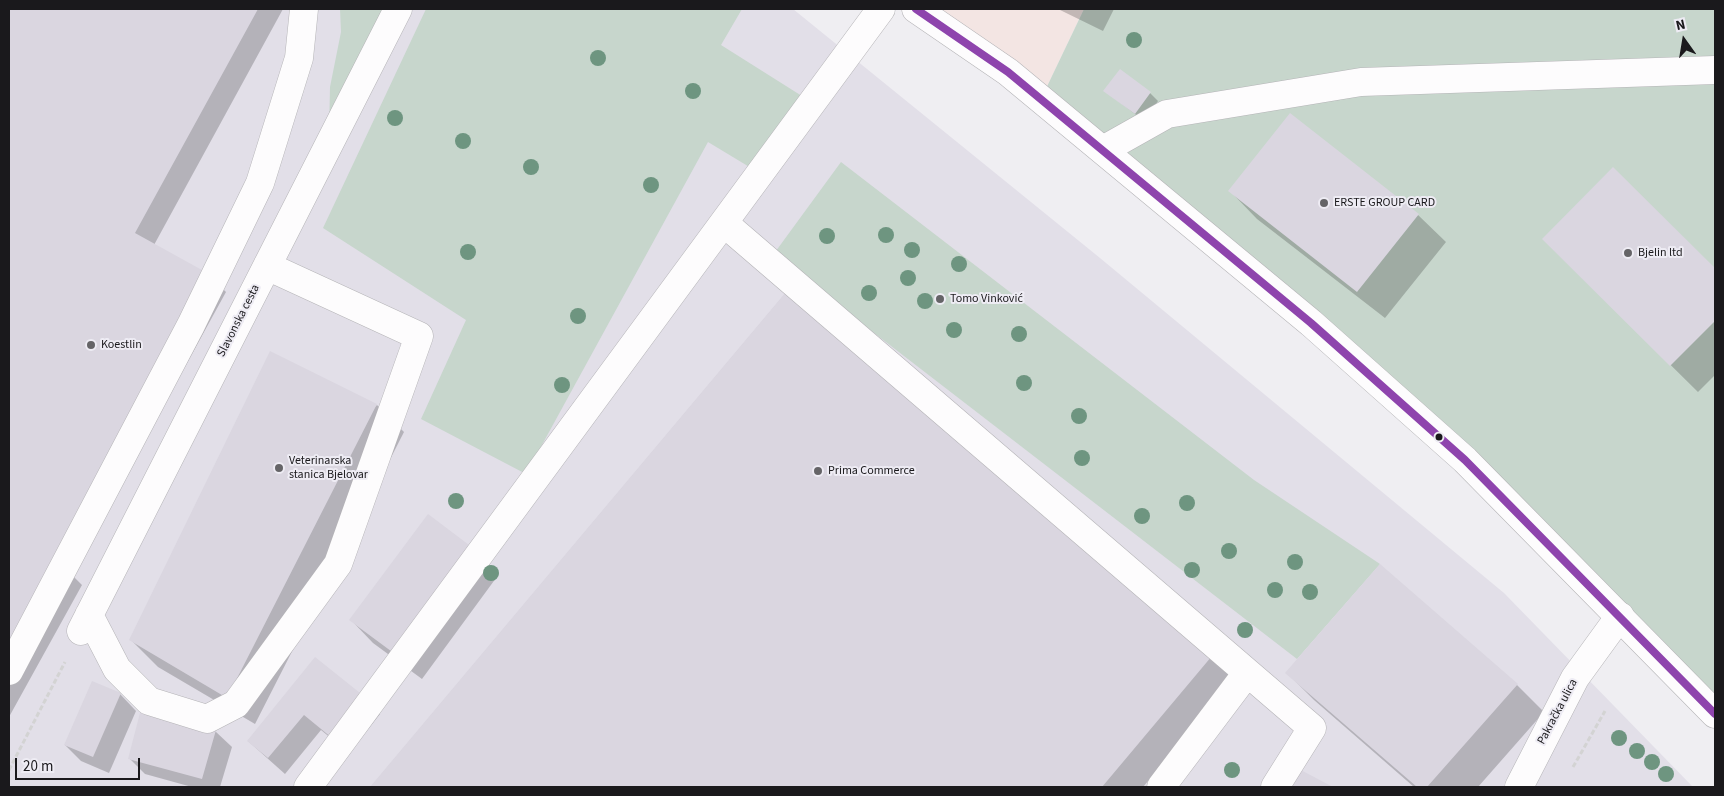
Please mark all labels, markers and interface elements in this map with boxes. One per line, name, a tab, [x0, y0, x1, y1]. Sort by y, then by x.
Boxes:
north arrow	[1659, 15, 1709, 65]
text: N	[1674, 15, 1687, 36]
place label: ERSTE GROUP CARD	[1334, 196, 1435, 210]
marker: ERSTE GROUP CARD	[1318, 197, 1330, 209]
place label: Bjelin ltd	[1638, 246, 1683, 260]
marker: Bjelin ltd	[1622, 247, 1634, 259]
street label: Slavonska cesta	[215, 282, 263, 360]
place label: Tomo Vinković	[950, 292, 1023, 306]
marker: Tomo Vinković	[934, 293, 946, 305]
place label: Koestlin	[101, 338, 142, 352]
marker: Koestlin	[85, 339, 97, 351]
unlabelled marker	[1434, 432, 1444, 442]
place label: Veterinarska stanica Bjelovar	[289, 454, 368, 482]
marker: Veterinarska stanica Bjelovar	[273, 462, 285, 474]
place label: Prima Commerce	[828, 464, 915, 478]
marker: Prima Commerce	[812, 465, 824, 477]
street label: Pakračka ulica	[1535, 677, 1581, 747]
scale bar	[18, 748, 142, 780]
text: 20 m	[23, 756, 53, 777]

